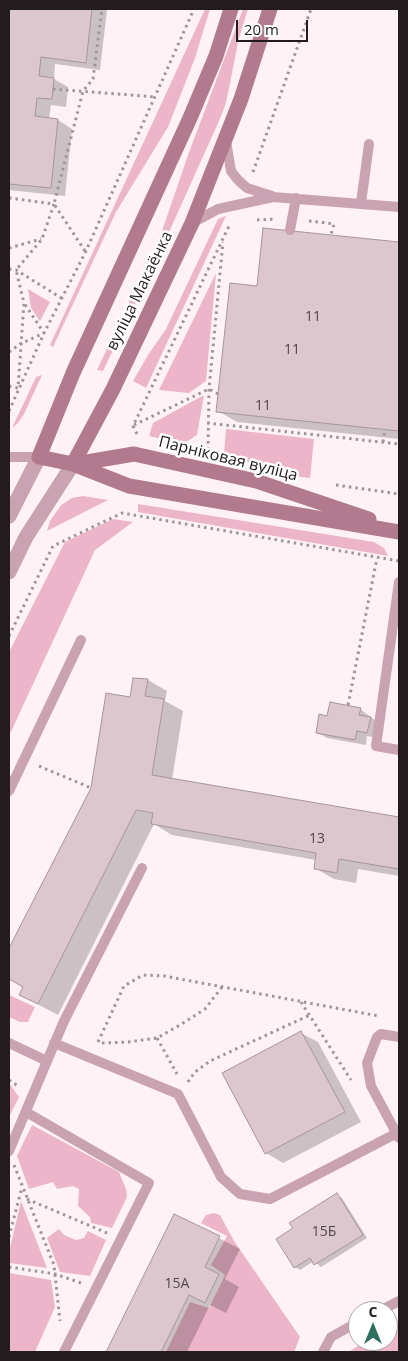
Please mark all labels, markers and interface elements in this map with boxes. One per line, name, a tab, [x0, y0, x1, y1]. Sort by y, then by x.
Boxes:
scale bar	[238, 10, 310, 42]
text: 20 m	[244, 19, 279, 39]
street label: вуліца Макаёнка	[103, 228, 177, 354]
house number: 11	[305, 309, 321, 325]
house number: 11	[284, 342, 300, 358]
house number: 11	[255, 398, 271, 414]
street label: Парніковая вуліца	[156, 432, 300, 486]
house number: 13	[309, 831, 325, 847]
house number: 15Б	[312, 1224, 336, 1240]
house number: 15А	[165, 1276, 189, 1292]
north arrow	[348, 1301, 398, 1351]
text: С	[369, 1302, 377, 1321]

